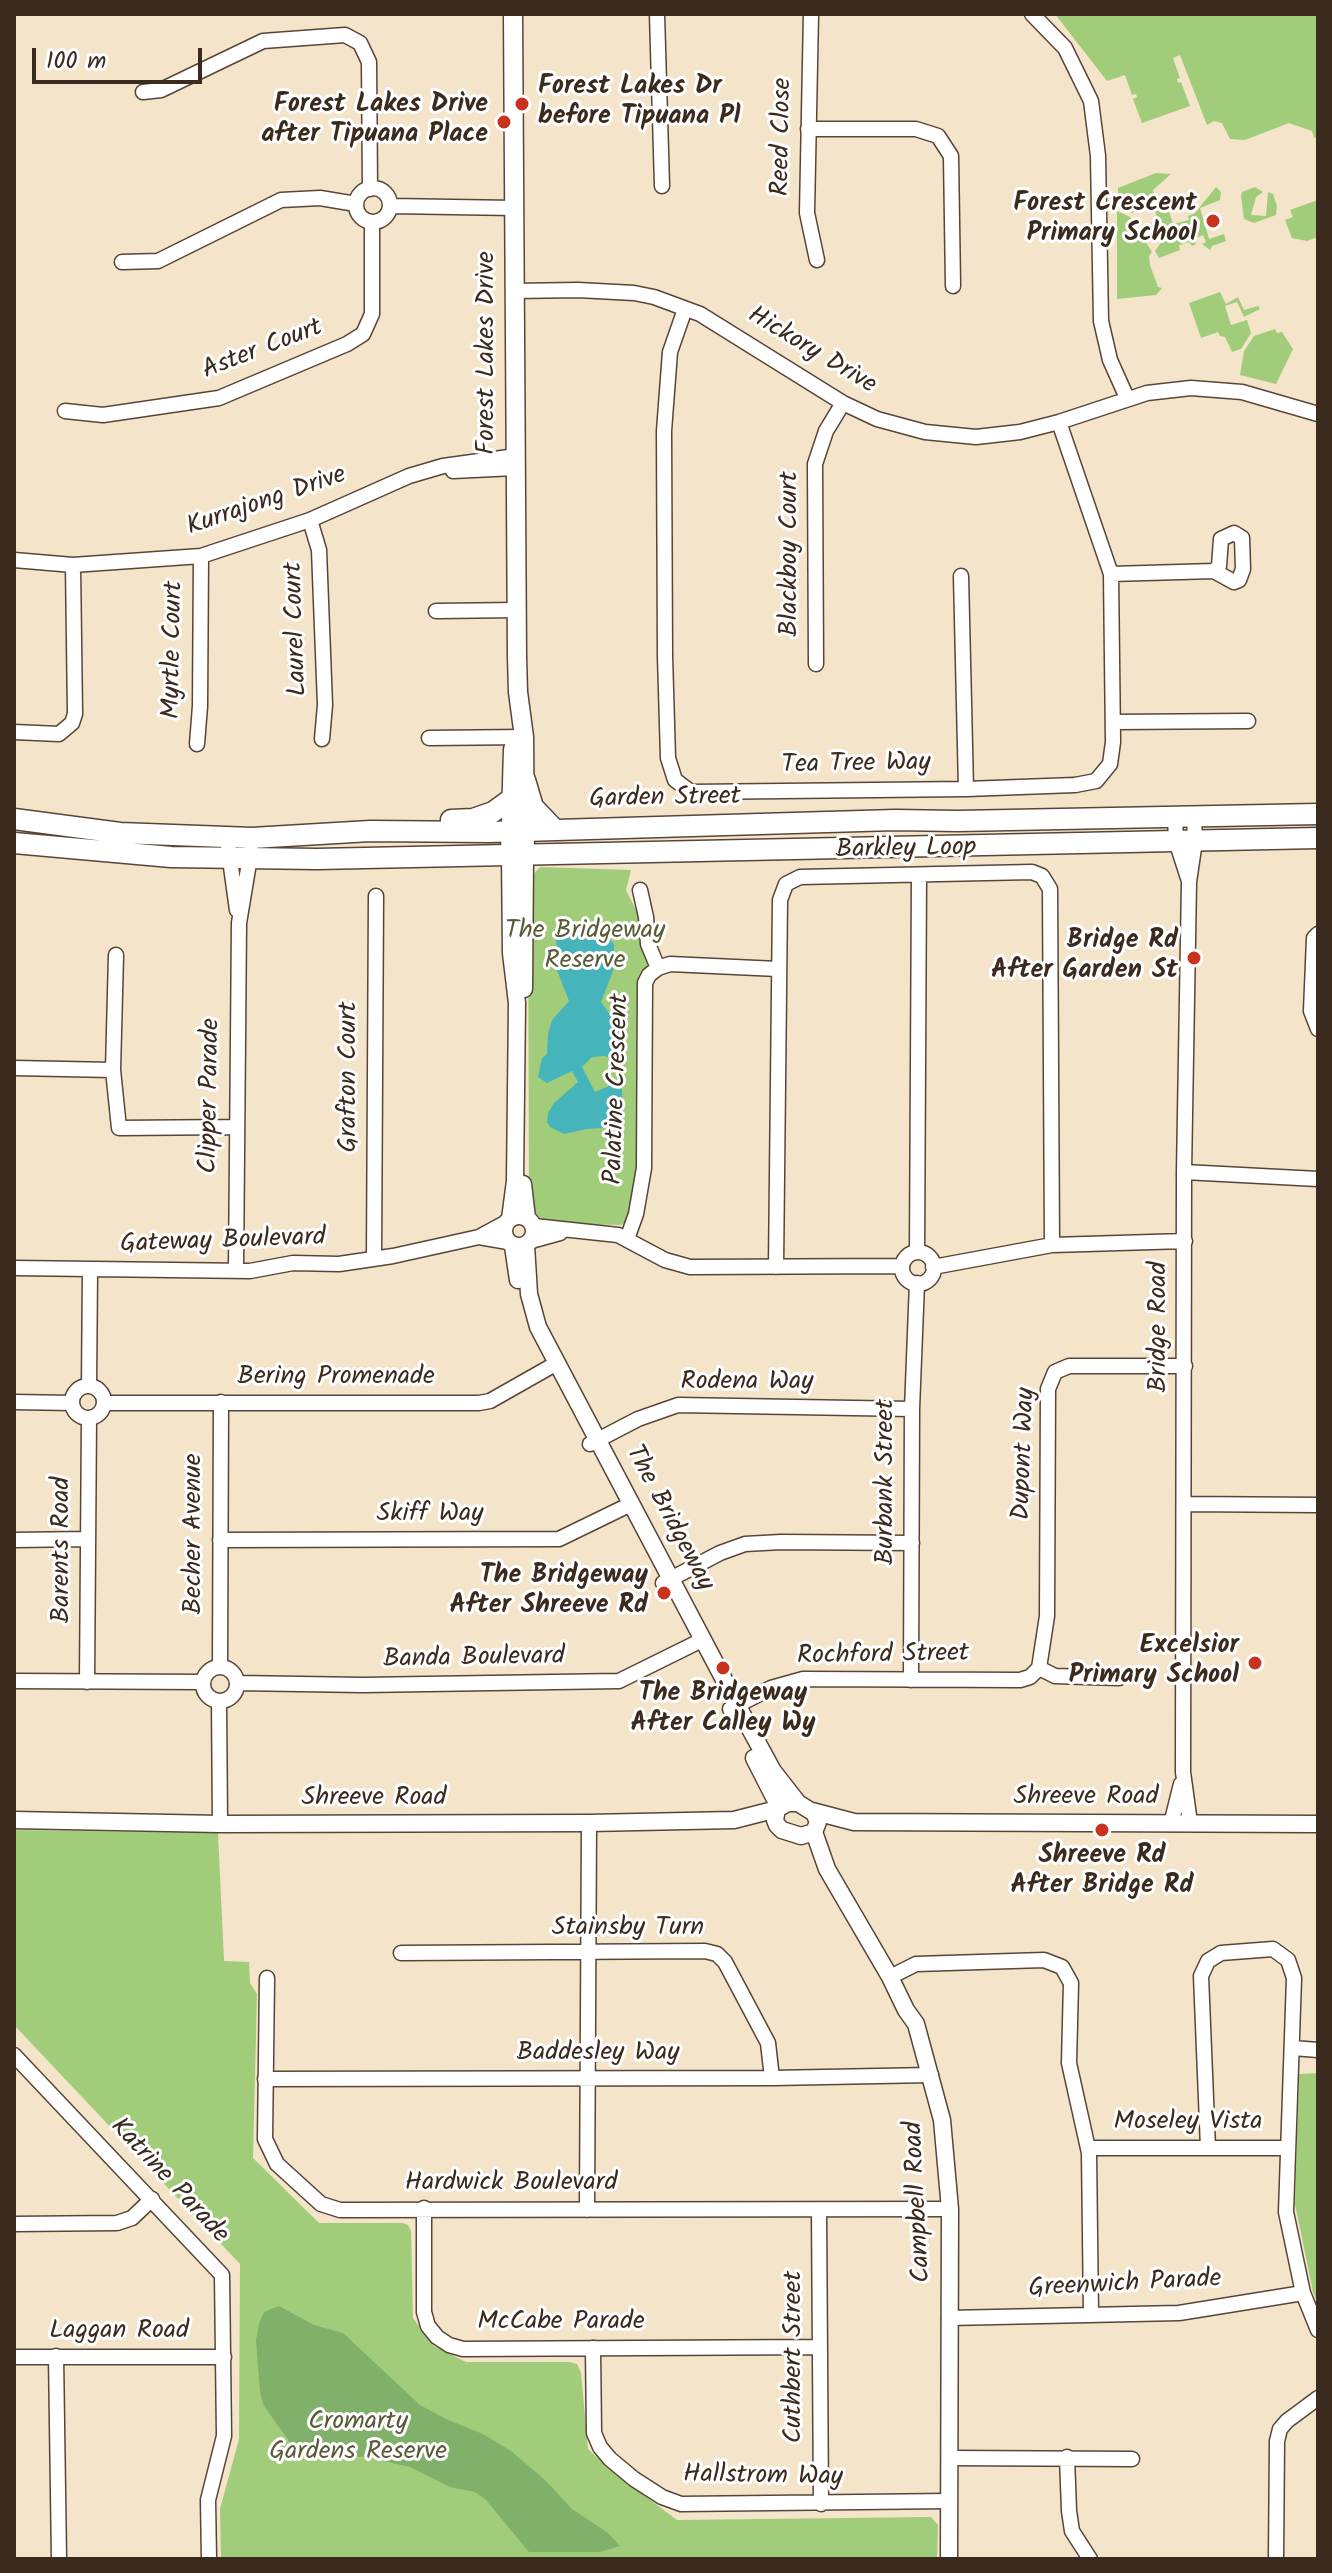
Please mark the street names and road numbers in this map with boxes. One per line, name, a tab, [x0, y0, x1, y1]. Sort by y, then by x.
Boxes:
street label: Reed Close	[767, 77, 801, 197]
street label: Forest Lakes Drive	[473, 251, 505, 455]
street label: Hickory Drive	[741, 301, 881, 403]
street label: Aster Court	[198, 314, 328, 388]
street label: Kurrajong Drive	[183, 461, 351, 545]
street label: Blackboy Court	[776, 471, 808, 637]
street label: Laurel Court	[280, 561, 316, 697]
street label: Myrtle Court	[158, 581, 192, 719]
street label: Tea Tree Way	[781, 749, 931, 783]
street label: Garden Street	[589, 783, 741, 817]
street label: Barkley Loop	[836, 834, 976, 868]
street label: Palatine Crescent	[600, 993, 638, 1185]
street label: Grafton Court	[335, 1001, 367, 1153]
street label: Clipper Parade	[195, 1018, 229, 1174]
street label: Gateway Boulevard	[120, 1224, 326, 1262]
street label: Bridge Road	[1145, 1262, 1177, 1392]
street label: Bering Promenade	[237, 1363, 435, 1395]
street label: Rodena Way	[681, 1368, 813, 1400]
street label: Dupont Way	[1008, 1387, 1044, 1521]
street label: Burbank Street	[872, 1399, 904, 1565]
street label: The Bridgeway	[617, 1441, 719, 1597]
street label: Becher Avenue	[180, 1453, 212, 1615]
street label: Barents Road	[48, 1477, 80, 1623]
street label: Skiff Way	[377, 1500, 483, 1532]
street label: Rochford Street	[797, 1640, 969, 1674]
street label: Banda Boulevard	[383, 1643, 565, 1677]
street label: Shreeve Road	[1014, 1783, 1158, 1815]
street label: Shreeve Road	[302, 1784, 446, 1816]
street label: Stainsby Turn	[552, 1914, 704, 1946]
street label: Baddesley Way	[517, 2039, 679, 2071]
street label: Moseley Vista	[1113, 2108, 1263, 2140]
street label: Katrine Parade	[102, 2113, 234, 2251]
street label: Campbell Road	[900, 2121, 940, 2283]
street label: Hardwick Boulevard	[405, 2169, 617, 2201]
street label: Greenwich Parade	[1028, 2265, 1222, 2307]
street label: Cuthbert Street	[780, 2271, 812, 2443]
street label: McCabe Parade	[477, 2308, 645, 2340]
street label: Laggan Road	[49, 2317, 189, 2349]
street label: Hallstrom Way	[683, 2461, 843, 2495]

